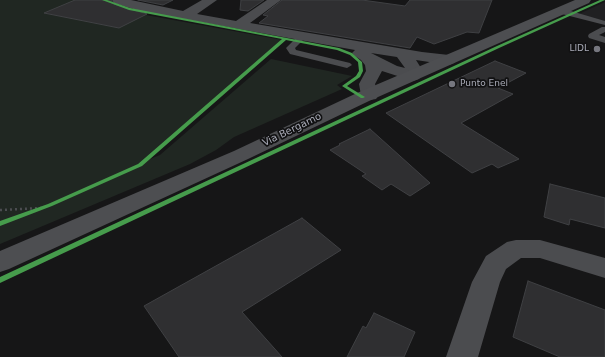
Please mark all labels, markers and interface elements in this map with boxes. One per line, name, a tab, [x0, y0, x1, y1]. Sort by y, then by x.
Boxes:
place label: LIDL	[569, 44, 589, 54]
marker: LIDL	[592, 44, 602, 54]
marker: Punto Enel	[447, 79, 457, 89]
place label: Punto Enel	[460, 79, 508, 89]
street label: Via Bergamo	[261, 111, 323, 149]

